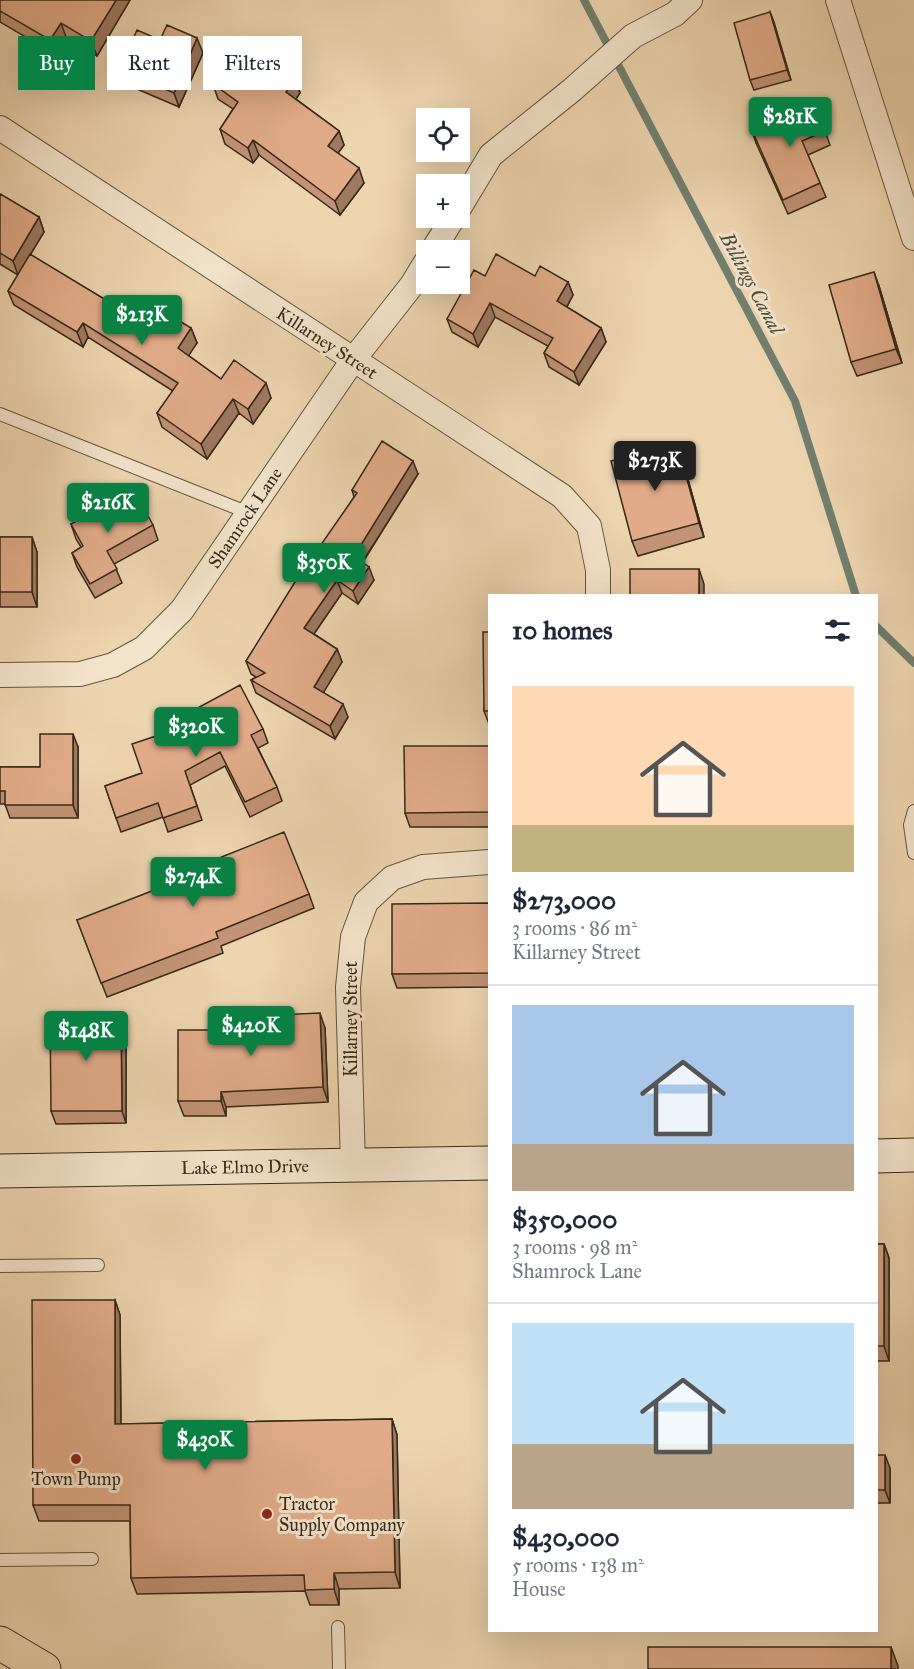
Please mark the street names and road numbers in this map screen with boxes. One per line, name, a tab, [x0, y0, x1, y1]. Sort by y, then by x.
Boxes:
street label: Killarney Street	[272, 302, 382, 384]
street label: Shamrock Lane	[203, 463, 287, 573]
street label: Killarney Street	[340, 960, 362, 1077]
street label: Lake Elmo Drive	[181, 1155, 309, 1179]

